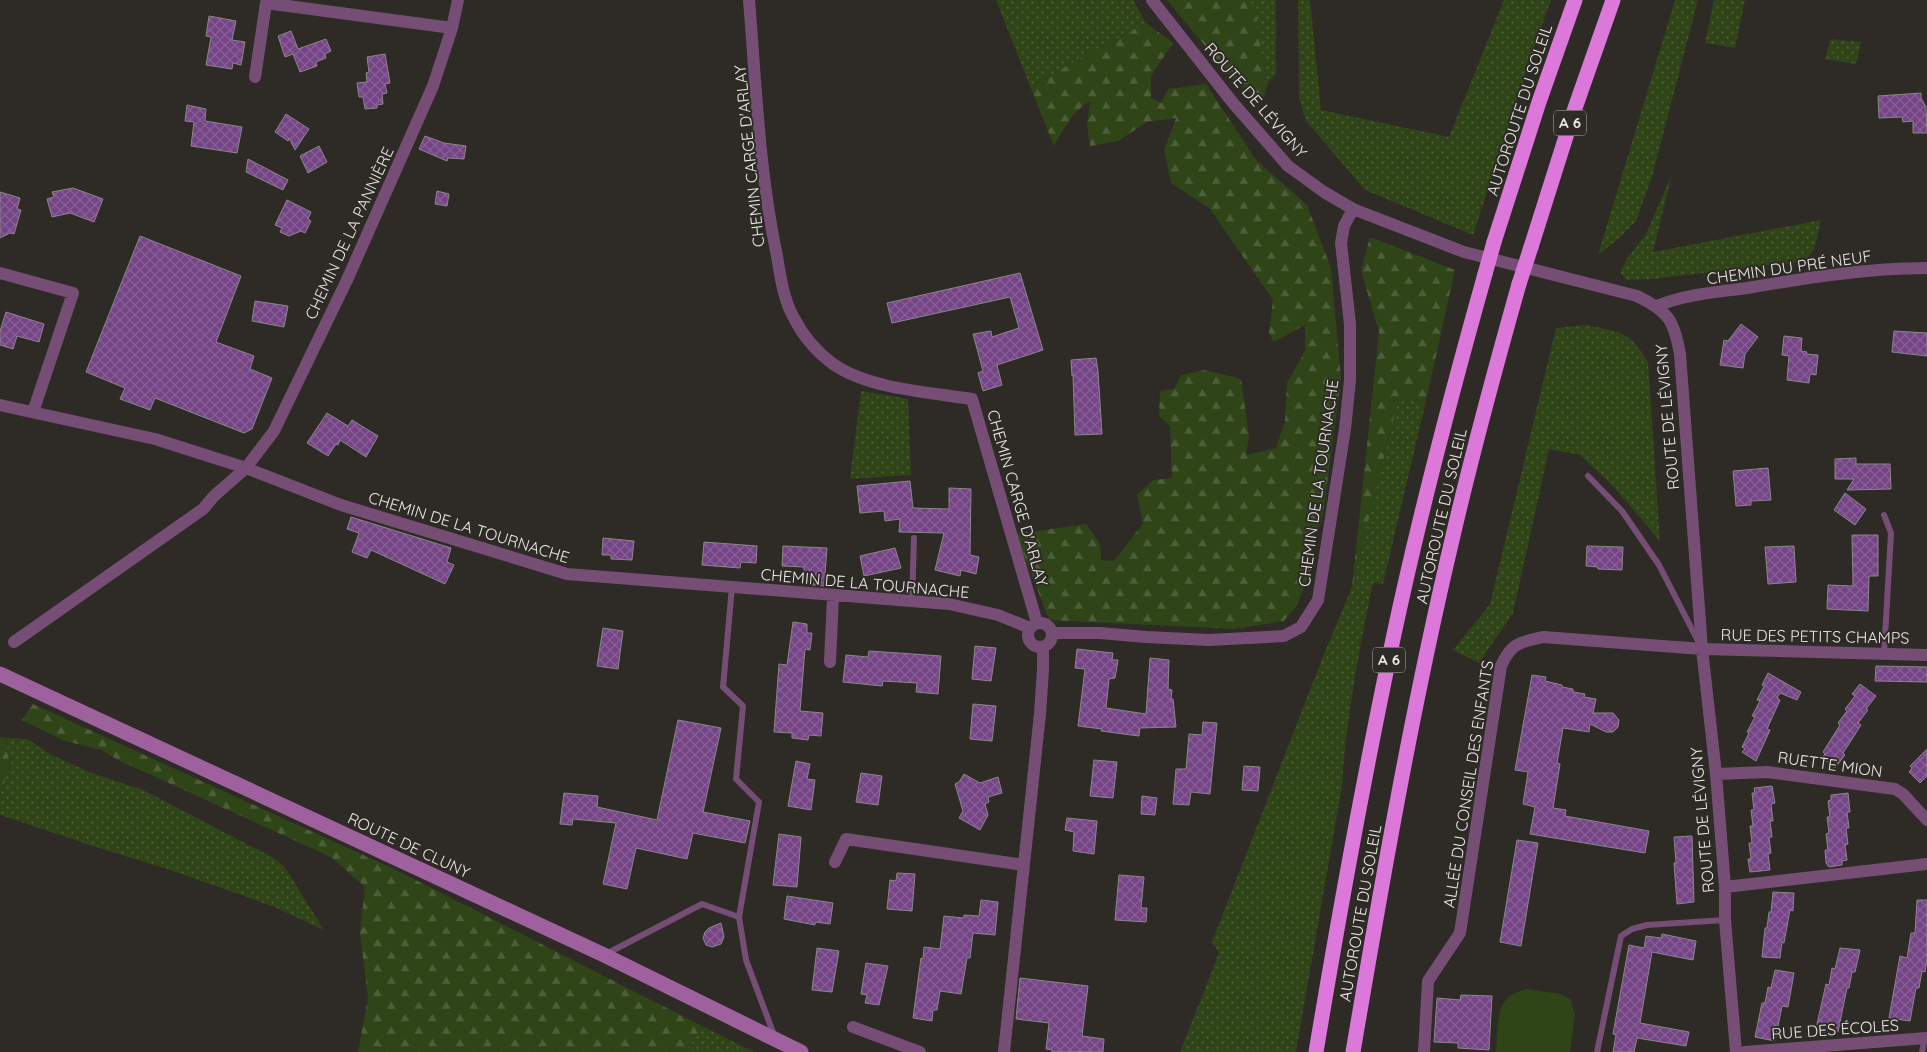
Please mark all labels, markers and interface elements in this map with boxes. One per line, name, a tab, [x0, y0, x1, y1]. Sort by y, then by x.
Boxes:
street label: AUTOROUTE DU SOLEIL	[1482, 21, 1556, 198]
street label: ROUTE DE LÉVIGNY	[1200, 38, 1312, 162]
street label: CHEMIN CARGE D'ARLAY	[729, 64, 769, 248]
road number: A 6	[1554, 110, 1586, 136]
street label: CHEMIN DE LA PANNIÈRE	[300, 144, 398, 322]
street label: CHEMIN DU PRÉ NEUF	[1705, 246, 1873, 288]
street label: ROUTE DE LÉVIGNY	[1651, 343, 1683, 491]
street label: CHEMIN DE LA TOURNACHE	[1294, 378, 1342, 588]
street label: CHEMIN CARGE D'ARLAY	[983, 407, 1053, 589]
street label: AUTOROUTE DU SOLEIL	[1411, 426, 1471, 606]
street label: CHEMIN DE LA TOURNACHE	[366, 487, 572, 567]
street label: CHEMIN DE LA TOURNACHE	[760, 564, 970, 602]
street label: RUE DES PETITS CHAMPS	[1720, 624, 1910, 648]
road number: A 6	[1373, 648, 1405, 672]
street label: ALLÉE DU CONSEIL DES ENFANTS	[1439, 659, 1497, 909]
street label: ROUTE DE LÉVIGNY	[1686, 746, 1718, 894]
street label: RUETTE MION	[1776, 747, 1884, 781]
street label: ROUTE DE CLUNY	[345, 808, 474, 882]
street label: AUTOROUTE DU SOLEIL	[1335, 823, 1385, 1003]
street label: RUE DES ÉCOLES	[1771, 1015, 1899, 1043]

